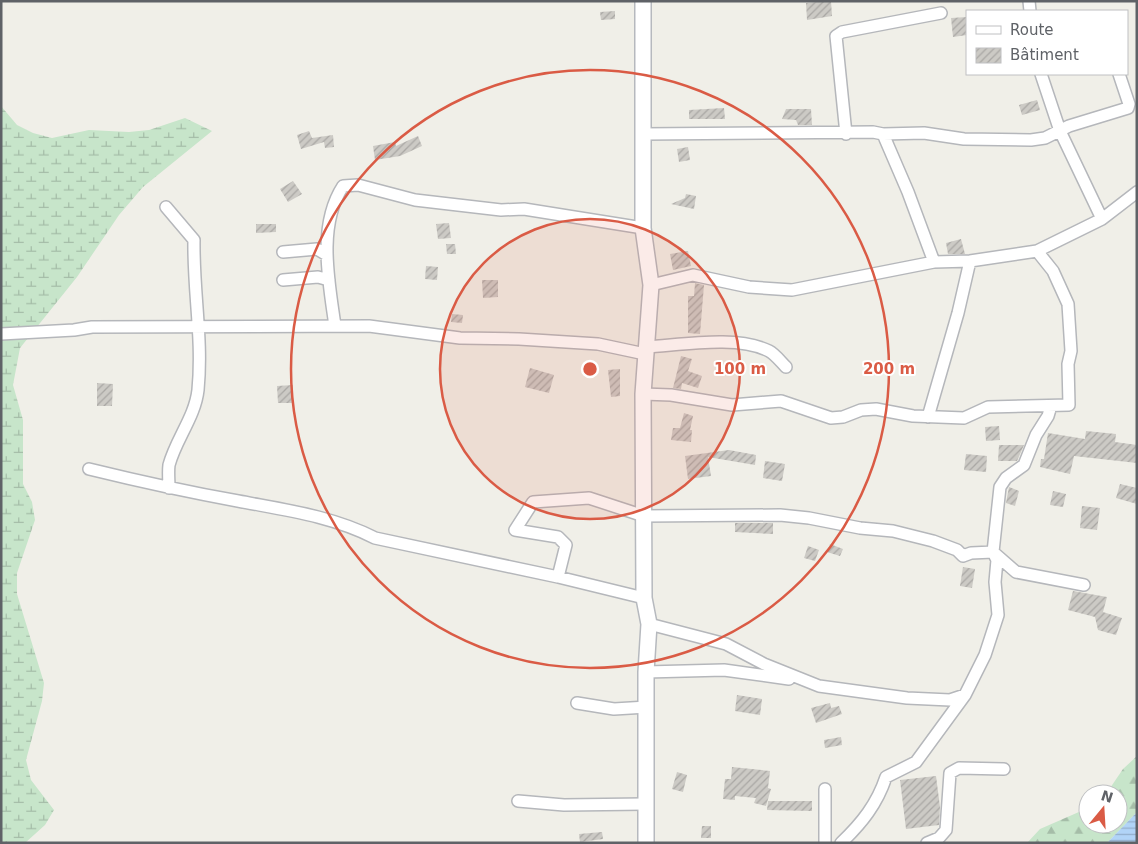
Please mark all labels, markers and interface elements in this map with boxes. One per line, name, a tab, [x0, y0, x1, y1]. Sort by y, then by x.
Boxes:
legend	[966, 10, 1128, 75]
text: Route	[1010, 21, 1054, 39]
text: Bâtiment	[1010, 46, 1079, 64]
centre of rings	[581, 360, 599, 378]
text: 100 m	[714, 360, 766, 378]
text: 200 m	[863, 360, 915, 378]
north arrow	[1078, 784, 1128, 834]
text: N	[1099, 787, 1115, 806]

